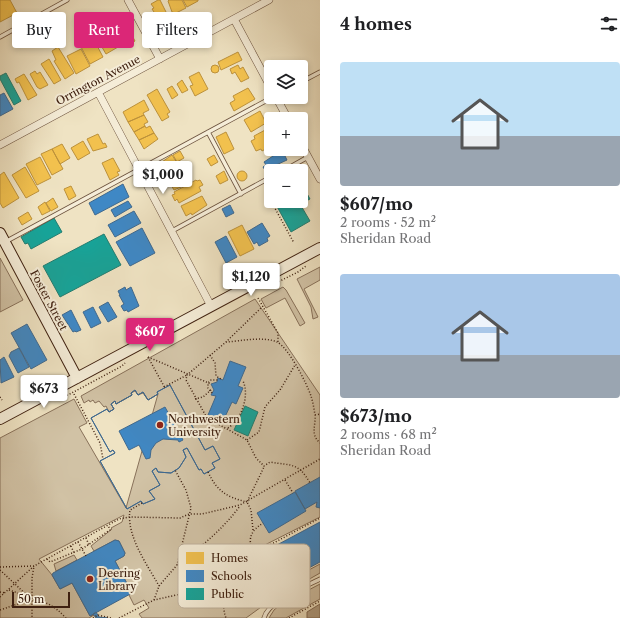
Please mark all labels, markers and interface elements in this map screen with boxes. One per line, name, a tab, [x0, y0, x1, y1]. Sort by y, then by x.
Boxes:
chip: Buy	[12, 12, 66, 48]
chip: Rent	[74, 12, 134, 48]
chip: Filters	[142, 12, 212, 48]
icon: filters	[598, 13, 620, 35]
text: 4 homes	[340, 14, 412, 34]
street label: Orrington Avenue	[53, 52, 143, 108]
map controls	[264, 60, 308, 208]
button: layers	[264, 60, 308, 104]
icon: home	[444, 88, 516, 160]
button: +	[264, 112, 308, 156]
pin: $1,000	[130, 161, 196, 195]
button: −	[264, 164, 308, 208]
text: $1,000	[142, 166, 184, 182]
text: $607/mo	[340, 194, 413, 214]
text: 2 rooms · 52 m²	[340, 214, 436, 230]
text: Sheridan Road	[340, 230, 431, 246]
pin: $1,120	[218, 263, 284, 297]
street label: Foster Street	[27, 267, 71, 333]
text: $1,120	[232, 268, 270, 284]
icon: home	[444, 300, 516, 372]
pin: $607	[126, 318, 174, 352]
text: $607	[135, 323, 165, 339]
pin: $673	[20, 375, 68, 409]
text: $673	[29, 380, 59, 396]
text: $673/mo	[340, 406, 412, 426]
place label: Northwestern University	[168, 412, 240, 439]
marker: Northwestern University	[155, 420, 165, 430]
text: 2 rooms · 68 m²	[340, 426, 437, 442]
text: Sheridan Road	[340, 442, 431, 458]
legend	[178, 544, 310, 608]
text: Homes	[211, 551, 248, 565]
place label: Deering Library	[98, 566, 140, 593]
text: Schools	[211, 569, 252, 583]
marker: Deering Library	[85, 574, 95, 584]
text: Public	[211, 587, 244, 601]
scale bar	[12, 590, 70, 609]
text: 50 m	[18, 592, 44, 606]

